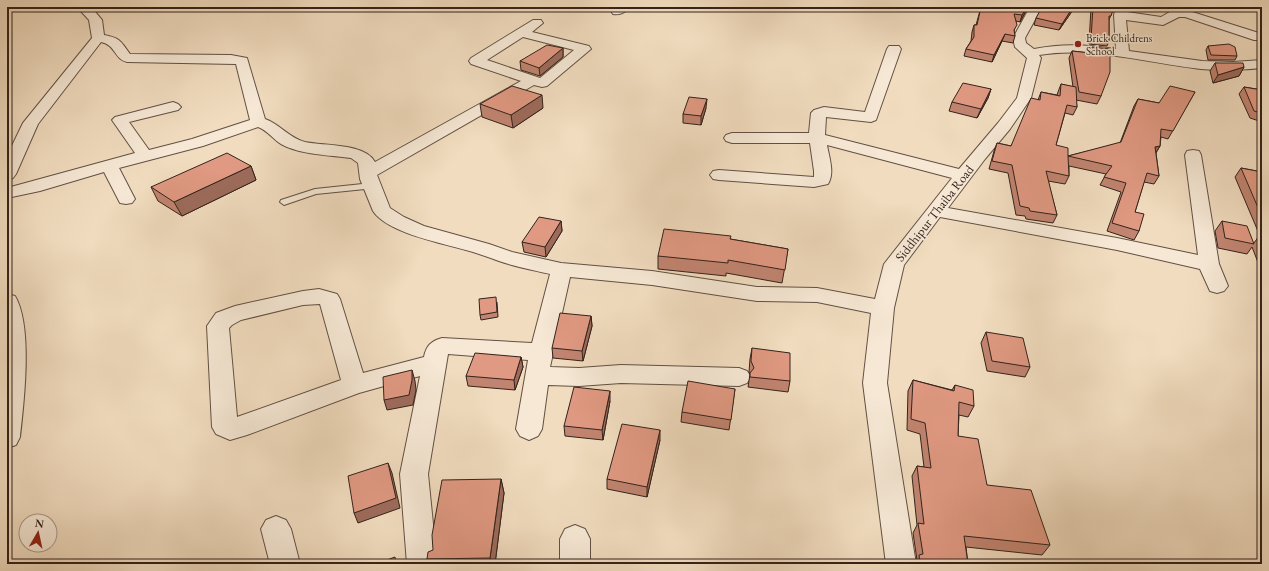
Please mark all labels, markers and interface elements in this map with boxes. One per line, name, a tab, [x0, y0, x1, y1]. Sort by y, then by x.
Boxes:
place label: Brick Childrens School	[1086, 31, 1153, 58]
marker: Brick Childrens School	[1073, 39, 1083, 49]
street label: Siddhipur Thaiba Road	[891, 161, 978, 265]
north arrow	[18, 513, 58, 553]
text: N	[34, 516, 45, 531]

